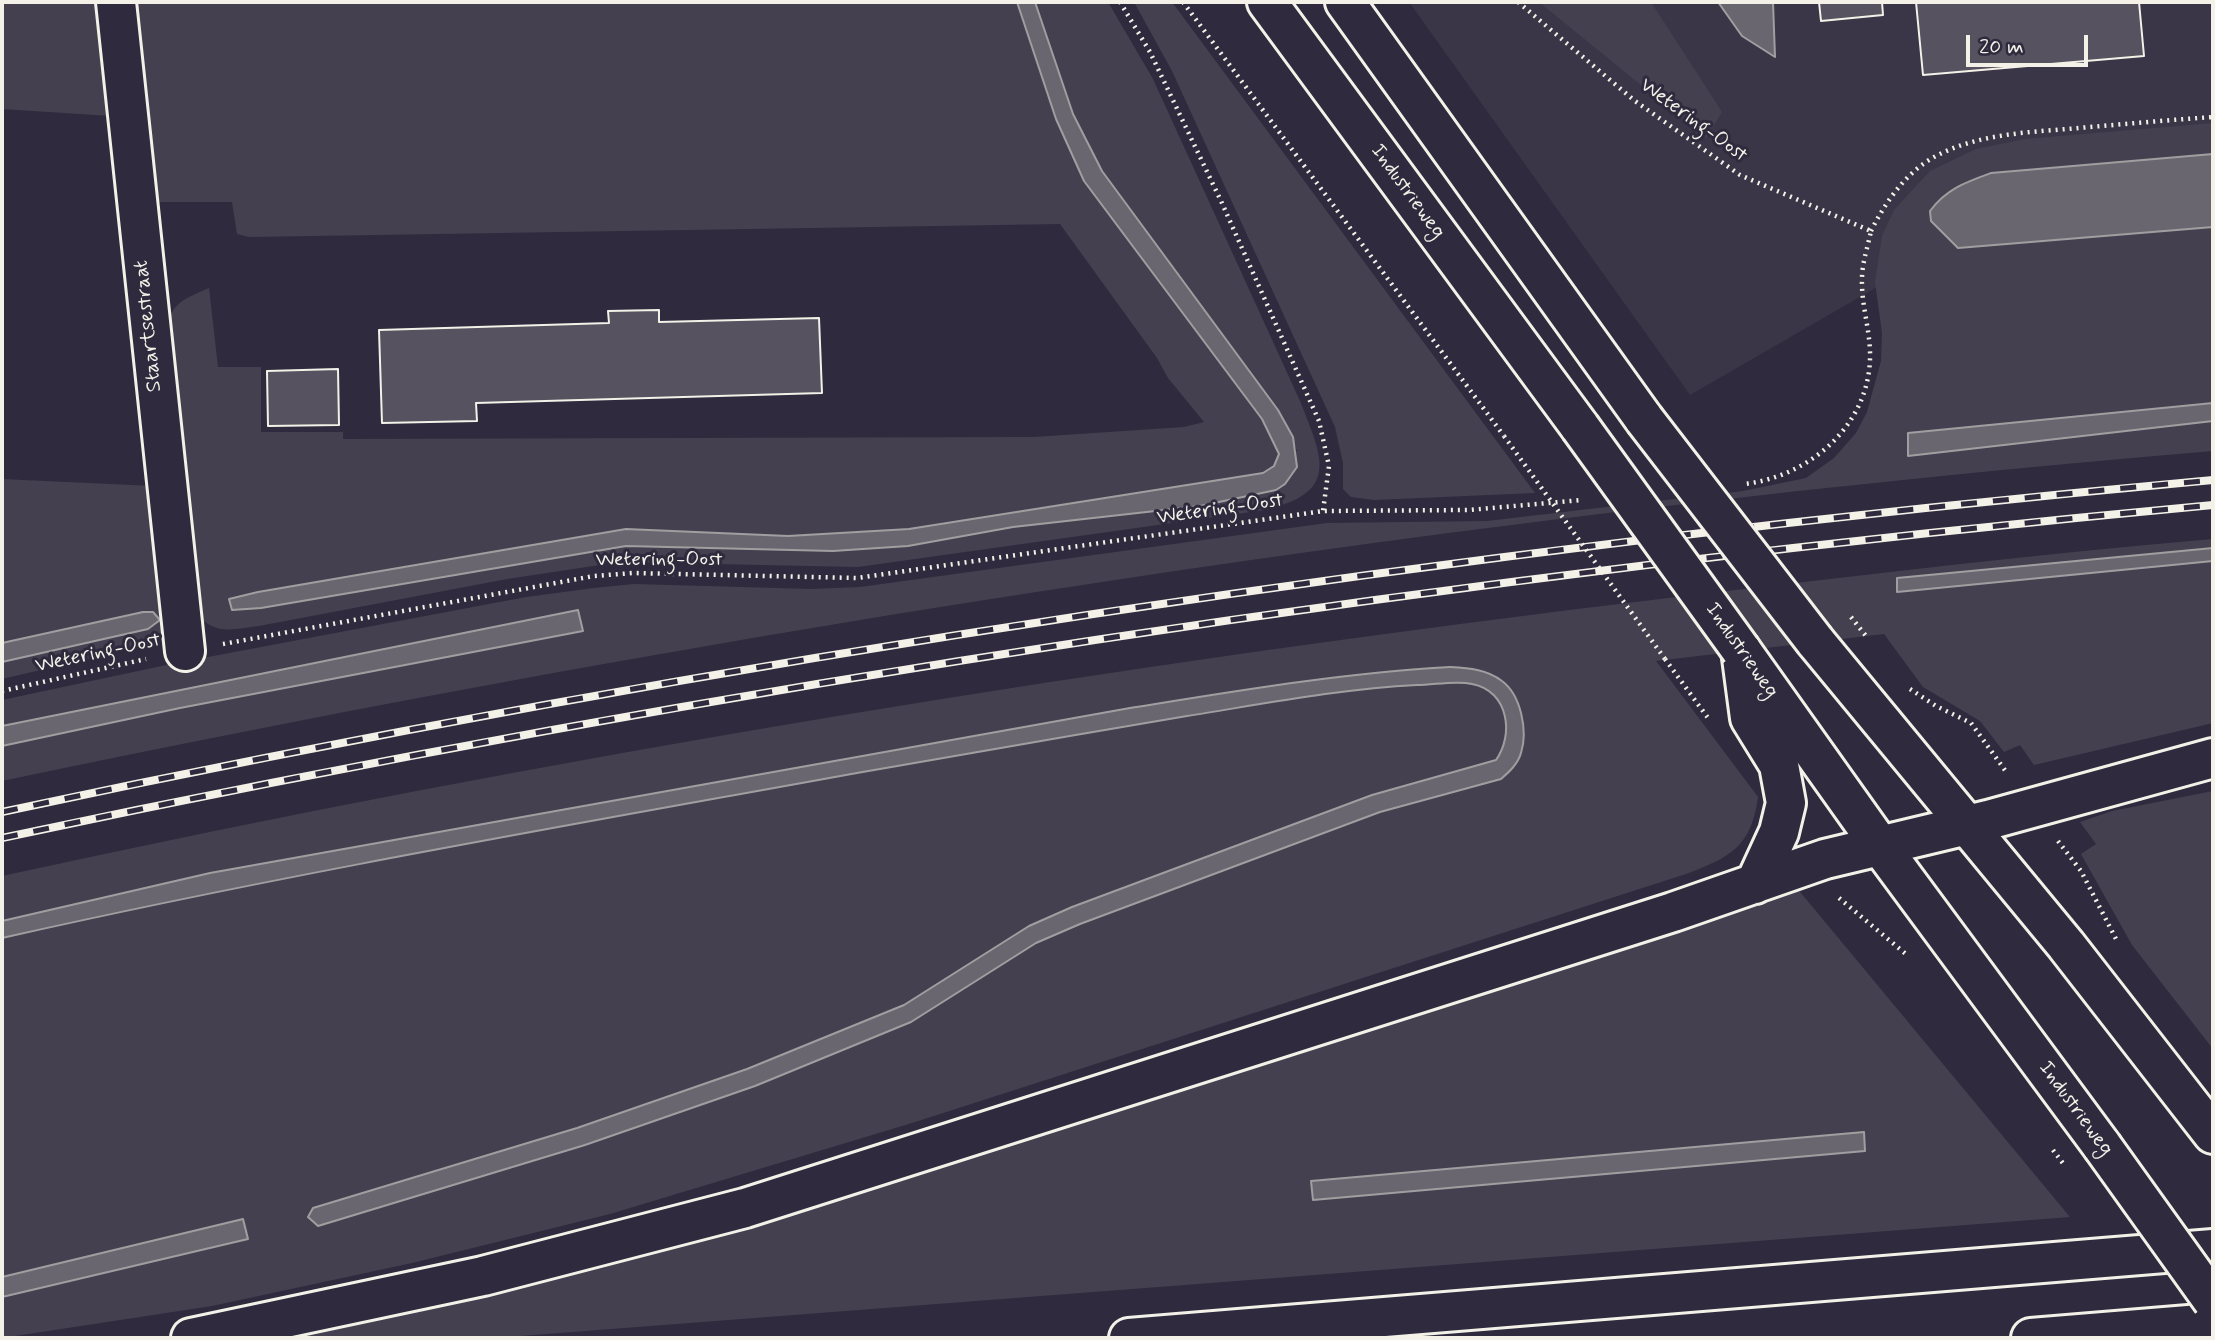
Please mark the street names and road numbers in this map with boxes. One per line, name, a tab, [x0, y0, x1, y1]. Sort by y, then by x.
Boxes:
street label: Wetering-Oost	[1634, 73, 1752, 169]
street label: Industrieweg	[1364, 140, 1450, 244]
street label: Staartsestraat	[130, 259, 168, 393]
street label: Wetering-Oost	[1155, 489, 1285, 531]
street label: Wetering-Oost	[595, 548, 723, 574]
street label: Industrieweg	[1699, 598, 1783, 704]
street label: Wetering-Oost	[33, 628, 163, 680]
street label: Industrieweg	[2032, 1057, 2118, 1161]

